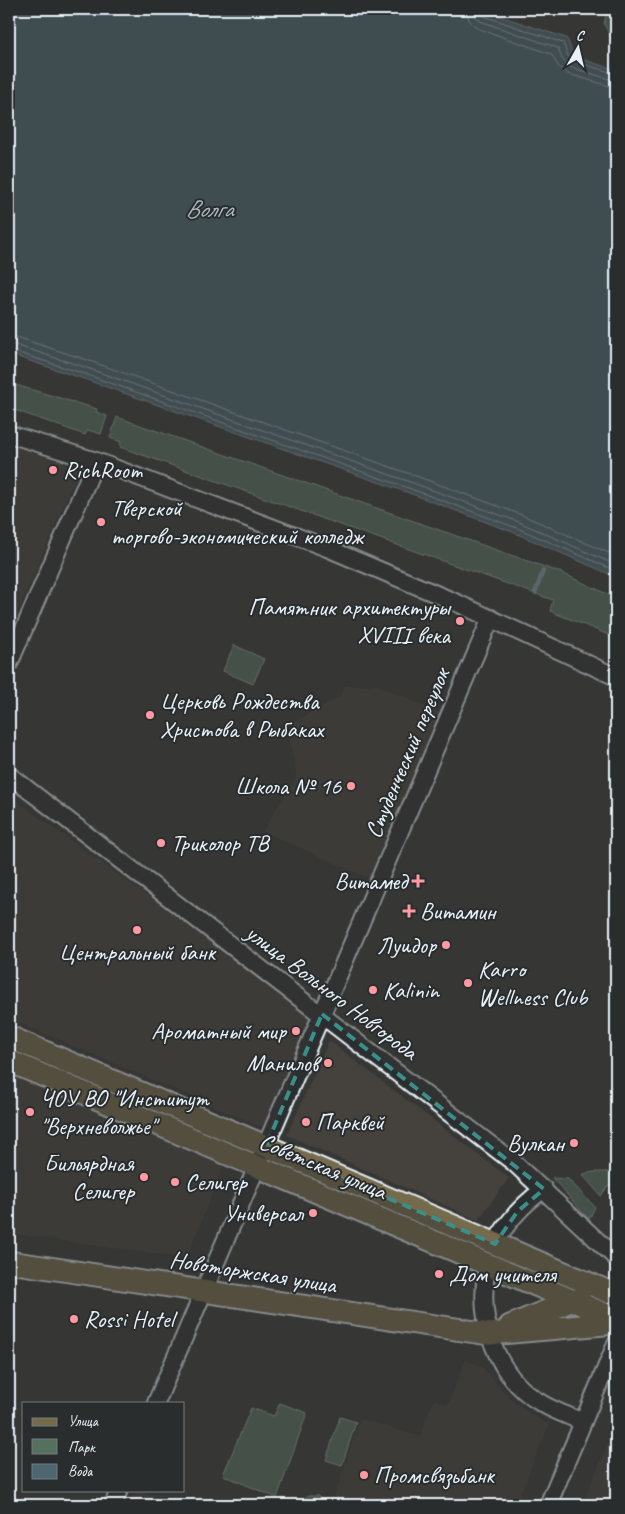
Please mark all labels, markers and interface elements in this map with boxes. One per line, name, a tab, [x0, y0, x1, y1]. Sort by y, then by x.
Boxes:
north arrow	[552, 22, 602, 72]
text: С	[575, 27, 586, 45]
water label: Волга	[185, 193, 235, 225]
place label: RichRoom	[63, 455, 143, 485]
marker: RichRoom	[47, 464, 59, 476]
place label: Тверской торгово-экономический колледж	[111, 493, 366, 551]
marker: Тверской торгово-экономический колледж	[95, 516, 107, 528]
place label: Памятник архитектуры XVIII века	[248, 592, 452, 650]
marker: Памятник архитектуры XVIII века	[454, 615, 466, 627]
street label: Студенческий переулок	[358, 662, 457, 842]
place label: Церковь Рождества Христова в Рыбаках	[160, 686, 325, 744]
marker: Церковь Рождества Христова в Рыбаках	[144, 709, 156, 721]
place label: Школа № 16	[235, 771, 342, 801]
marker: Школа № 16	[345, 780, 357, 792]
place label: Триколор ТВ	[171, 828, 271, 858]
marker: Триколор ТВ	[155, 837, 167, 849]
place label: Витамед	[334, 866, 410, 896]
marker: Витамед	[411, 874, 425, 888]
place label: Витамин	[420, 896, 497, 926]
marker: Витамин	[402, 904, 416, 918]
street label: улица Вольного Новгорода	[238, 916, 425, 1067]
marker: Центральный банк	[131, 924, 143, 936]
place label: Луидор	[377, 930, 438, 960]
place label: Центральный банк	[59, 937, 217, 967]
marker: Луидор	[440, 939, 452, 951]
place label: Karro Wellness Club	[478, 954, 589, 1012]
place label: Kalinin	[383, 975, 440, 1005]
marker: Karro Wellness Club	[462, 977, 474, 989]
marker: Kalinin	[367, 984, 379, 996]
place label: Ароматный мир	[151, 1016, 288, 1046]
marker: Ароматный мир	[290, 1025, 302, 1037]
place label: Манилов	[246, 1048, 323, 1078]
marker: Манилов	[322, 1057, 334, 1069]
place label: ЧОУ ВО "Институт "Верхневолжье"	[40, 1083, 210, 1141]
marker: ЧОУ ВО "Институт "Верхневолжье"	[24, 1106, 36, 1118]
place label: Парквей	[316, 1107, 386, 1137]
marker: Парквей	[300, 1116, 312, 1128]
street label: Советская улица	[255, 1126, 393, 1207]
place label: Вулкан	[507, 1128, 566, 1158]
marker: Вулкан	[568, 1137, 580, 1149]
place label: Бильярдная Селигер	[44, 1148, 136, 1206]
place label: Селигер	[185, 1167, 249, 1197]
marker: Бильярдная Селигер	[138, 1171, 150, 1183]
marker: Селигер	[169, 1176, 181, 1188]
place label: Универсал	[224, 1198, 305, 1228]
marker: Универсал	[307, 1207, 319, 1219]
street label: Новоторжская улица	[168, 1244, 340, 1300]
place label: Дом учителя	[449, 1259, 557, 1289]
marker: Дом учителя	[433, 1268, 445, 1280]
place label: Rossi Hotel	[84, 1304, 178, 1334]
marker: Rossi Hotel	[68, 1313, 80, 1325]
legend	[22, 1402, 185, 1492]
text: Улица	[68, 1412, 99, 1431]
text: Парк	[68, 1438, 96, 1457]
place label: Промсвязьбанк	[374, 1460, 496, 1490]
text: Вода	[68, 1462, 93, 1481]
marker: Промсвязьбанк	[358, 1469, 370, 1481]

